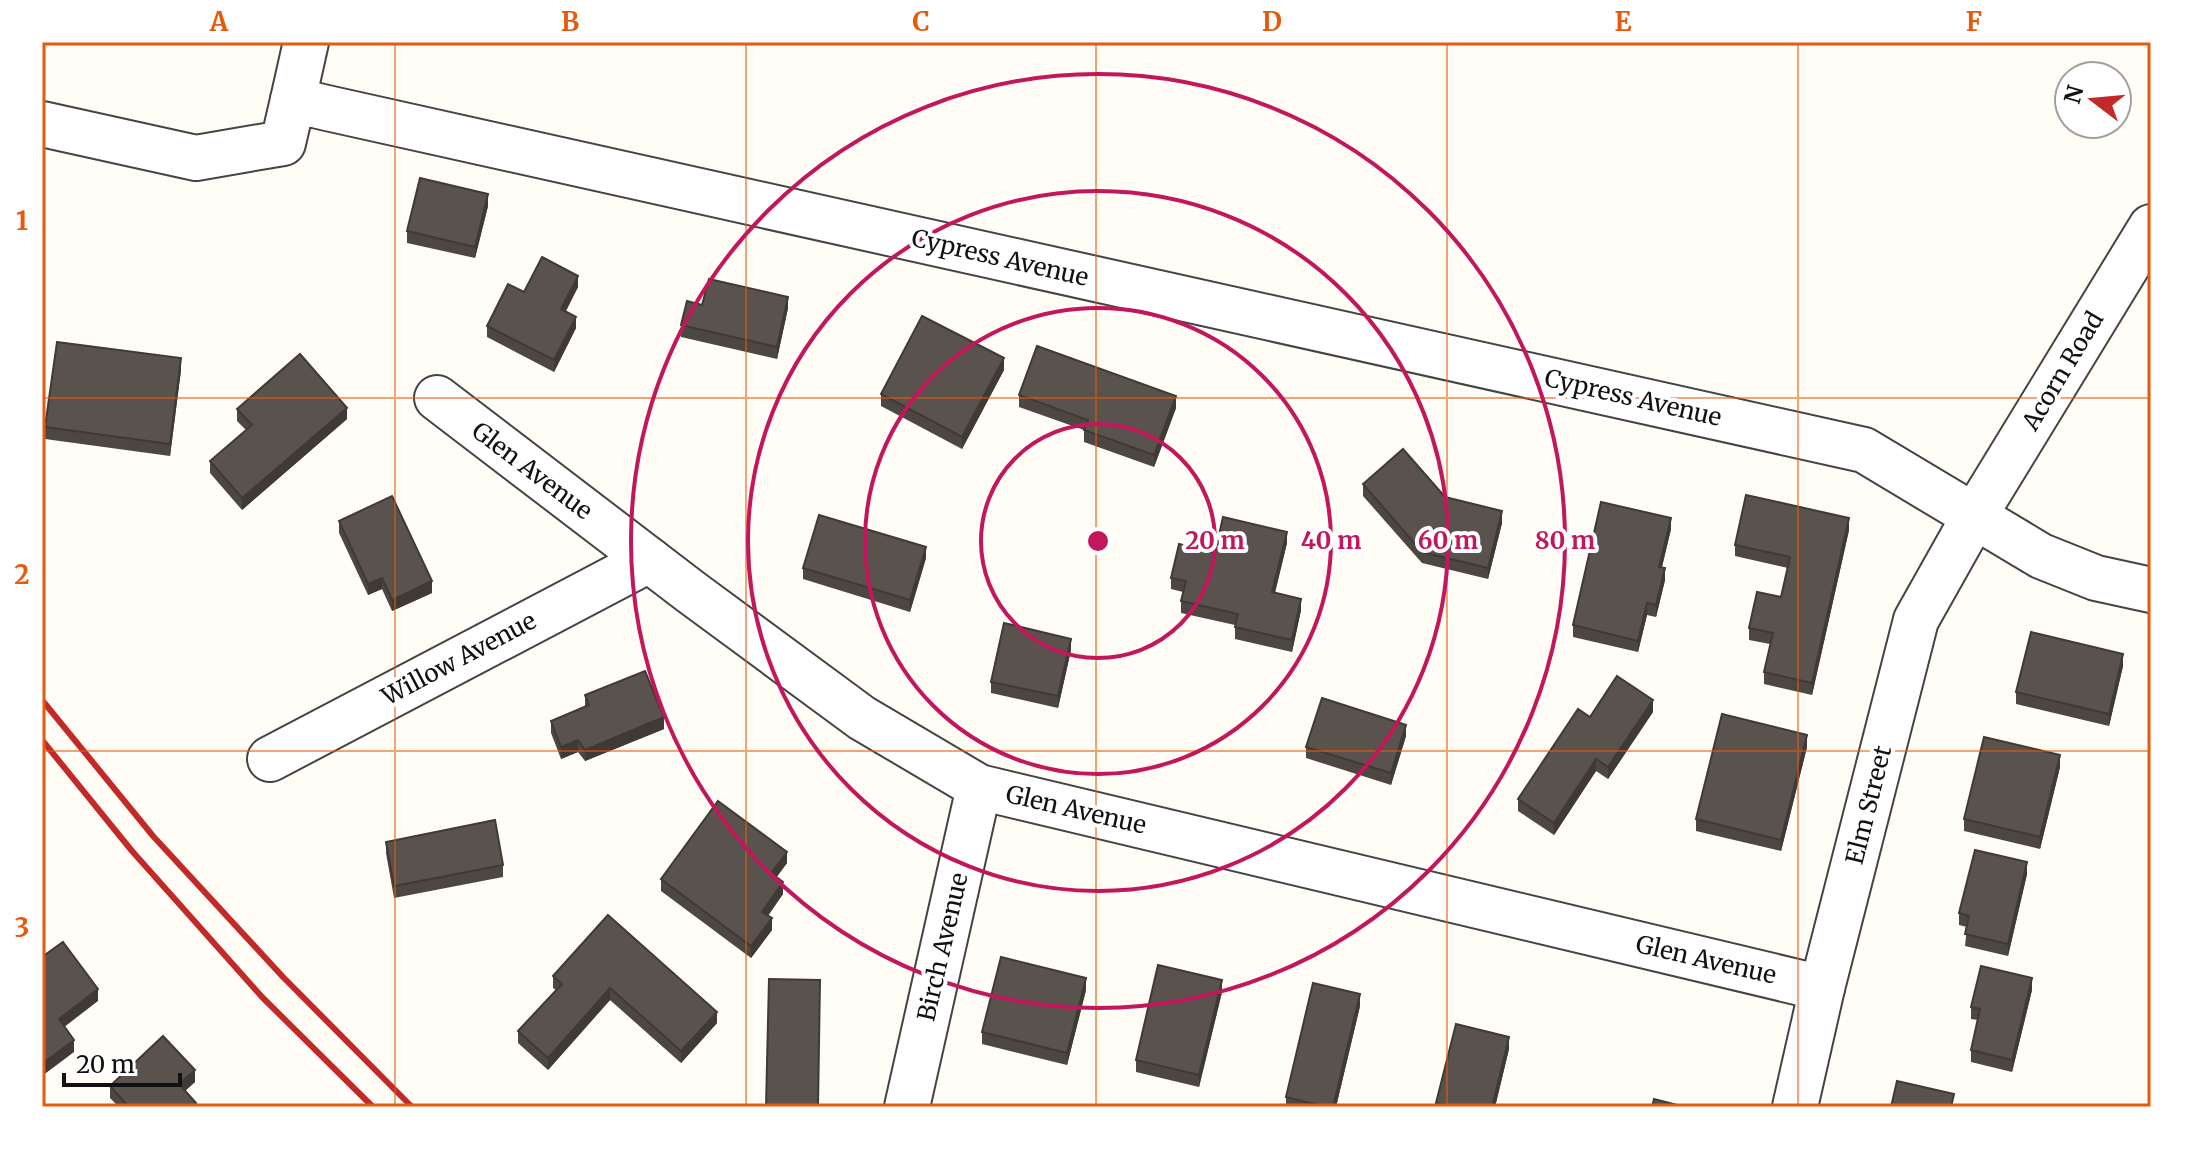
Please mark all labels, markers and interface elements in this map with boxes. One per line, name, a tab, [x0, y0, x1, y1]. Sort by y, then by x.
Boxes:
text: A	[209, 5, 229, 38]
text: B	[561, 5, 579, 38]
text: C	[912, 5, 930, 38]
text: D	[1262, 5, 1282, 38]
text: E	[1615, 5, 1632, 38]
text: F	[1966, 5, 1982, 38]
north arrow	[2053, 60, 2133, 140]
text: N	[2058, 82, 2090, 107]
text: 1	[16, 204, 28, 237]
street label: Cypress Avenue	[909, 222, 1092, 293]
street label: Acorn Road	[2014, 306, 2110, 437]
street label: Cypress Avenue	[1542, 362, 1725, 433]
street label: Glen Avenue	[466, 415, 599, 526]
text: 20 m	[1185, 525, 1245, 556]
text: 40 m	[1301, 525, 1361, 556]
text: 60 m	[1418, 525, 1478, 556]
text: 80 m	[1535, 525, 1595, 556]
centre of rings	[1084, 527, 1112, 555]
text: 2	[14, 558, 30, 591]
street label: Willow Avenue	[375, 605, 541, 713]
street label: Elm Street	[1839, 742, 1898, 867]
street label: Glen Avenue	[1003, 778, 1149, 841]
street label: Birch Avenue	[910, 870, 975, 1024]
text: 3	[15, 911, 29, 944]
street label: Glen Avenue	[1633, 928, 1779, 991]
scale bar	[64, 1037, 180, 1087]
text: 20 m	[76, 1049, 135, 1080]

